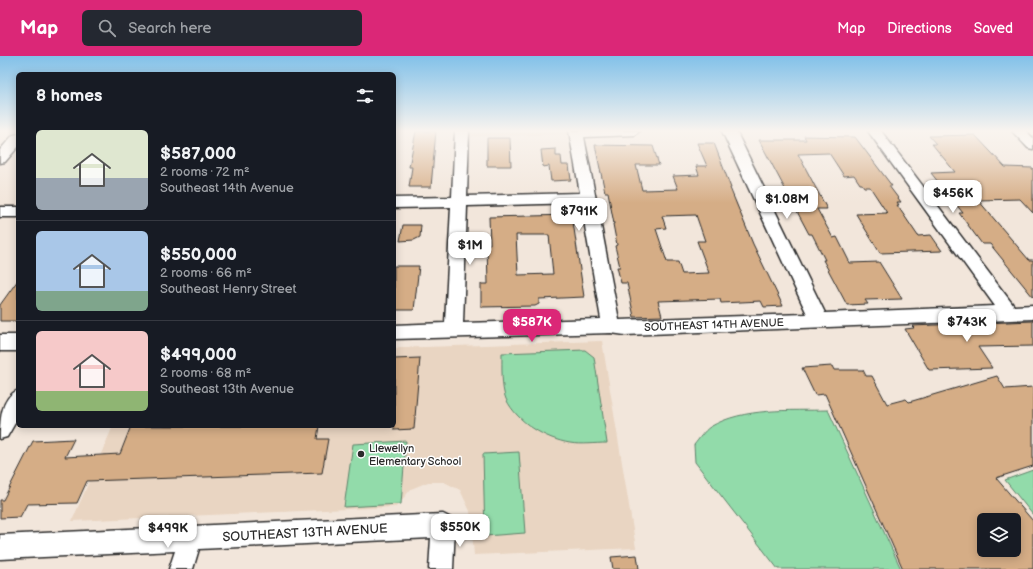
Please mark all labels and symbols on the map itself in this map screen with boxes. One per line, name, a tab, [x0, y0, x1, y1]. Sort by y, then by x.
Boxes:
pin: $456K	[925, 180, 981, 214]
pin: $1.08M	[754, 186, 820, 220]
pin: $791K	[551, 198, 607, 232]
pin: $1M	[451, 232, 489, 266]
pin: $587K	[504, 309, 560, 343]
pin: $743K	[939, 309, 995, 343]
street label: SOUTHEAST 14TH AVENUE	[644, 316, 784, 334]
place label: Llewellyn Elementary School	[369, 442, 461, 468]
marker: Llewellyn Elementary School	[356, 449, 366, 459]
pin: $550K	[432, 514, 488, 548]
pin: $499K	[140, 515, 196, 549]
street label: SOUTHEAST 13TH AVENUE	[222, 521, 388, 545]

